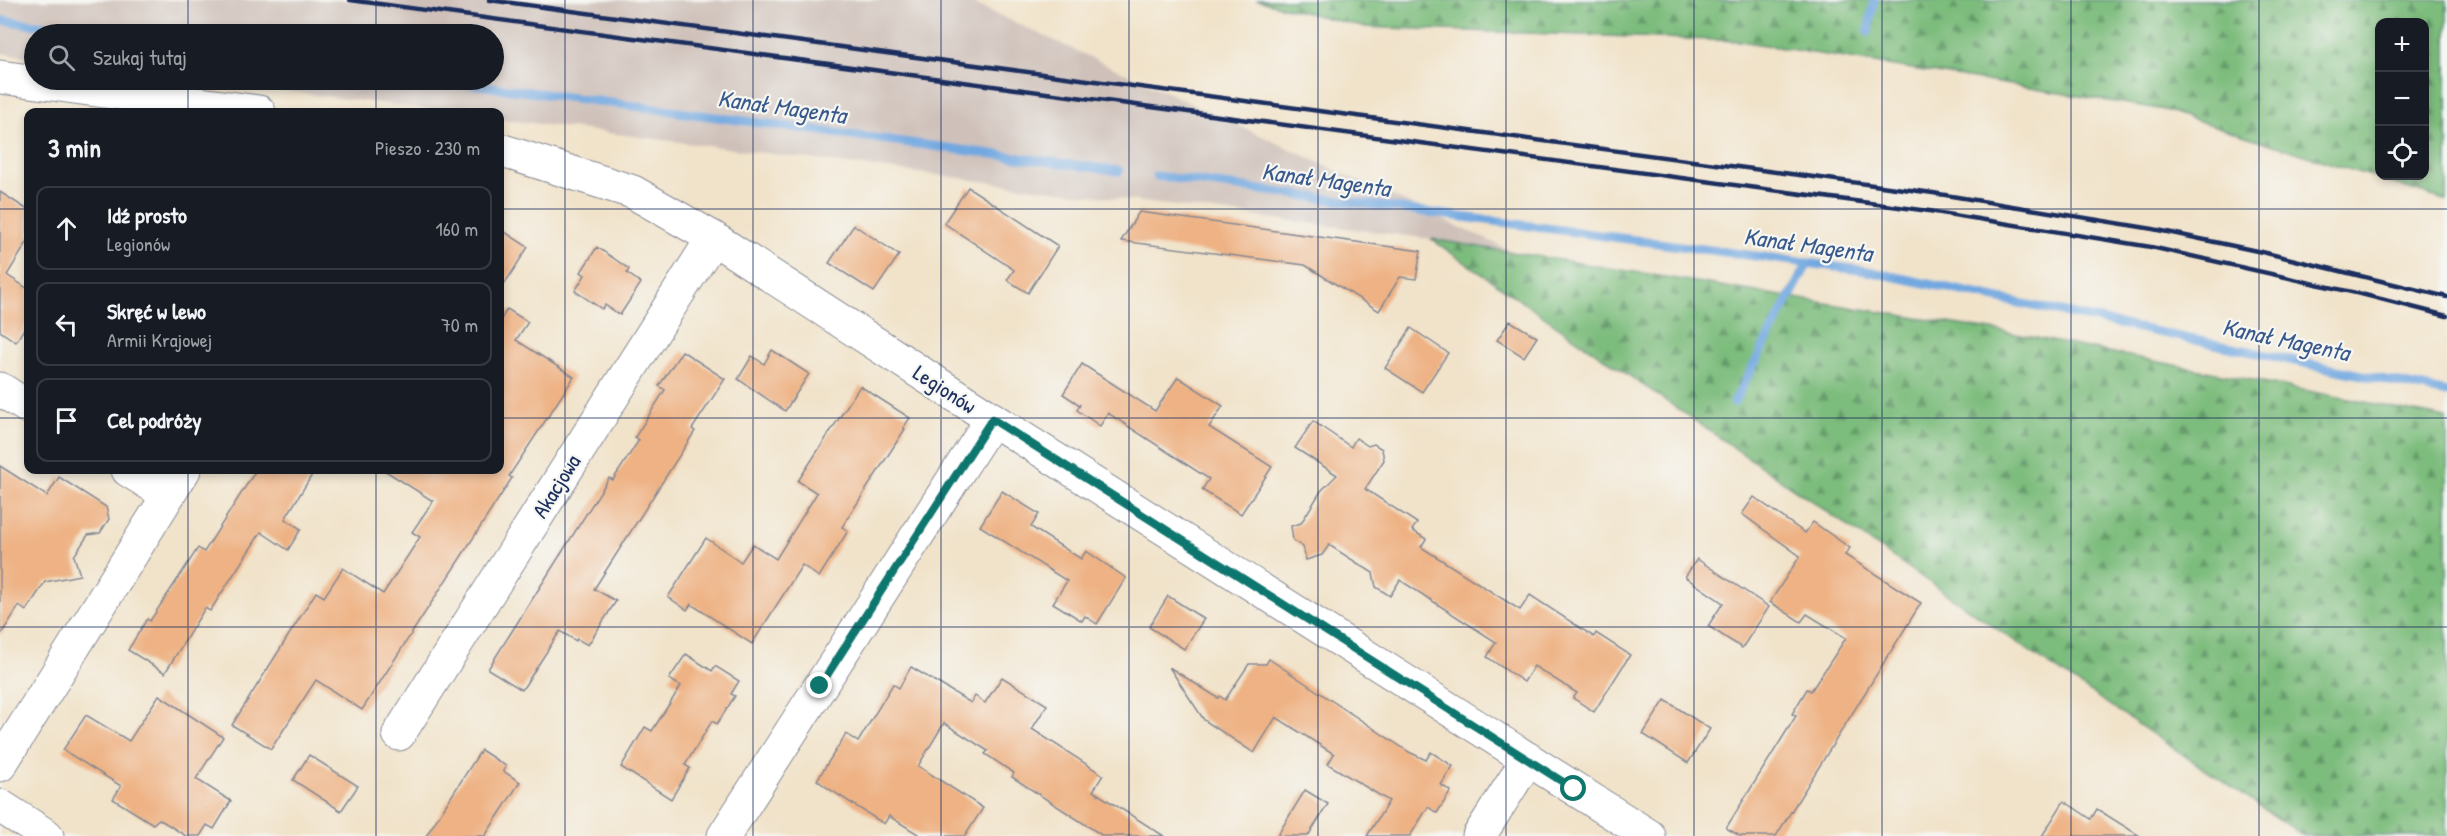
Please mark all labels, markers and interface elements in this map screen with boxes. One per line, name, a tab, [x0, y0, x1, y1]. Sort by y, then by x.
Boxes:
map controls	[2375, 18, 2429, 180]
button: +	[2375, 18, 2429, 72]
search box	[24, 24, 504, 90]
icon: search	[45, 41, 78, 74]
text: Szukaj tutaj	[93, 42, 187, 72]
button: −	[2375, 72, 2429, 126]
water label: Kanał Magenta	[716, 81, 851, 132]
button: locate	[2375, 126, 2429, 180]
text: 3 min	[48, 130, 101, 165]
text: Pieszo · 230 m	[375, 134, 480, 161]
water label: Kanał Magenta	[1260, 154, 1395, 205]
text: Idź prosto	[107, 200, 187, 230]
icon: ahead	[50, 212, 83, 245]
text: 160 m	[436, 215, 478, 242]
water label: Kanał Magenta	[1742, 219, 1877, 270]
text: Legionów	[107, 230, 170, 257]
text: Skręć w lewo	[107, 296, 206, 326]
icon: left	[50, 308, 83, 341]
water label: Kanał Magenta	[2219, 310, 2355, 370]
text: 70 m	[441, 311, 478, 338]
text: Armii Krajowej	[107, 326, 212, 353]
street label: Legionów	[908, 357, 982, 421]
icon: arrive	[50, 404, 83, 437]
text: Cel podróży	[107, 405, 202, 435]
street label: Akacjowa	[525, 448, 587, 524]
route end	[806, 672, 832, 698]
route start	[1560, 775, 1586, 801]

